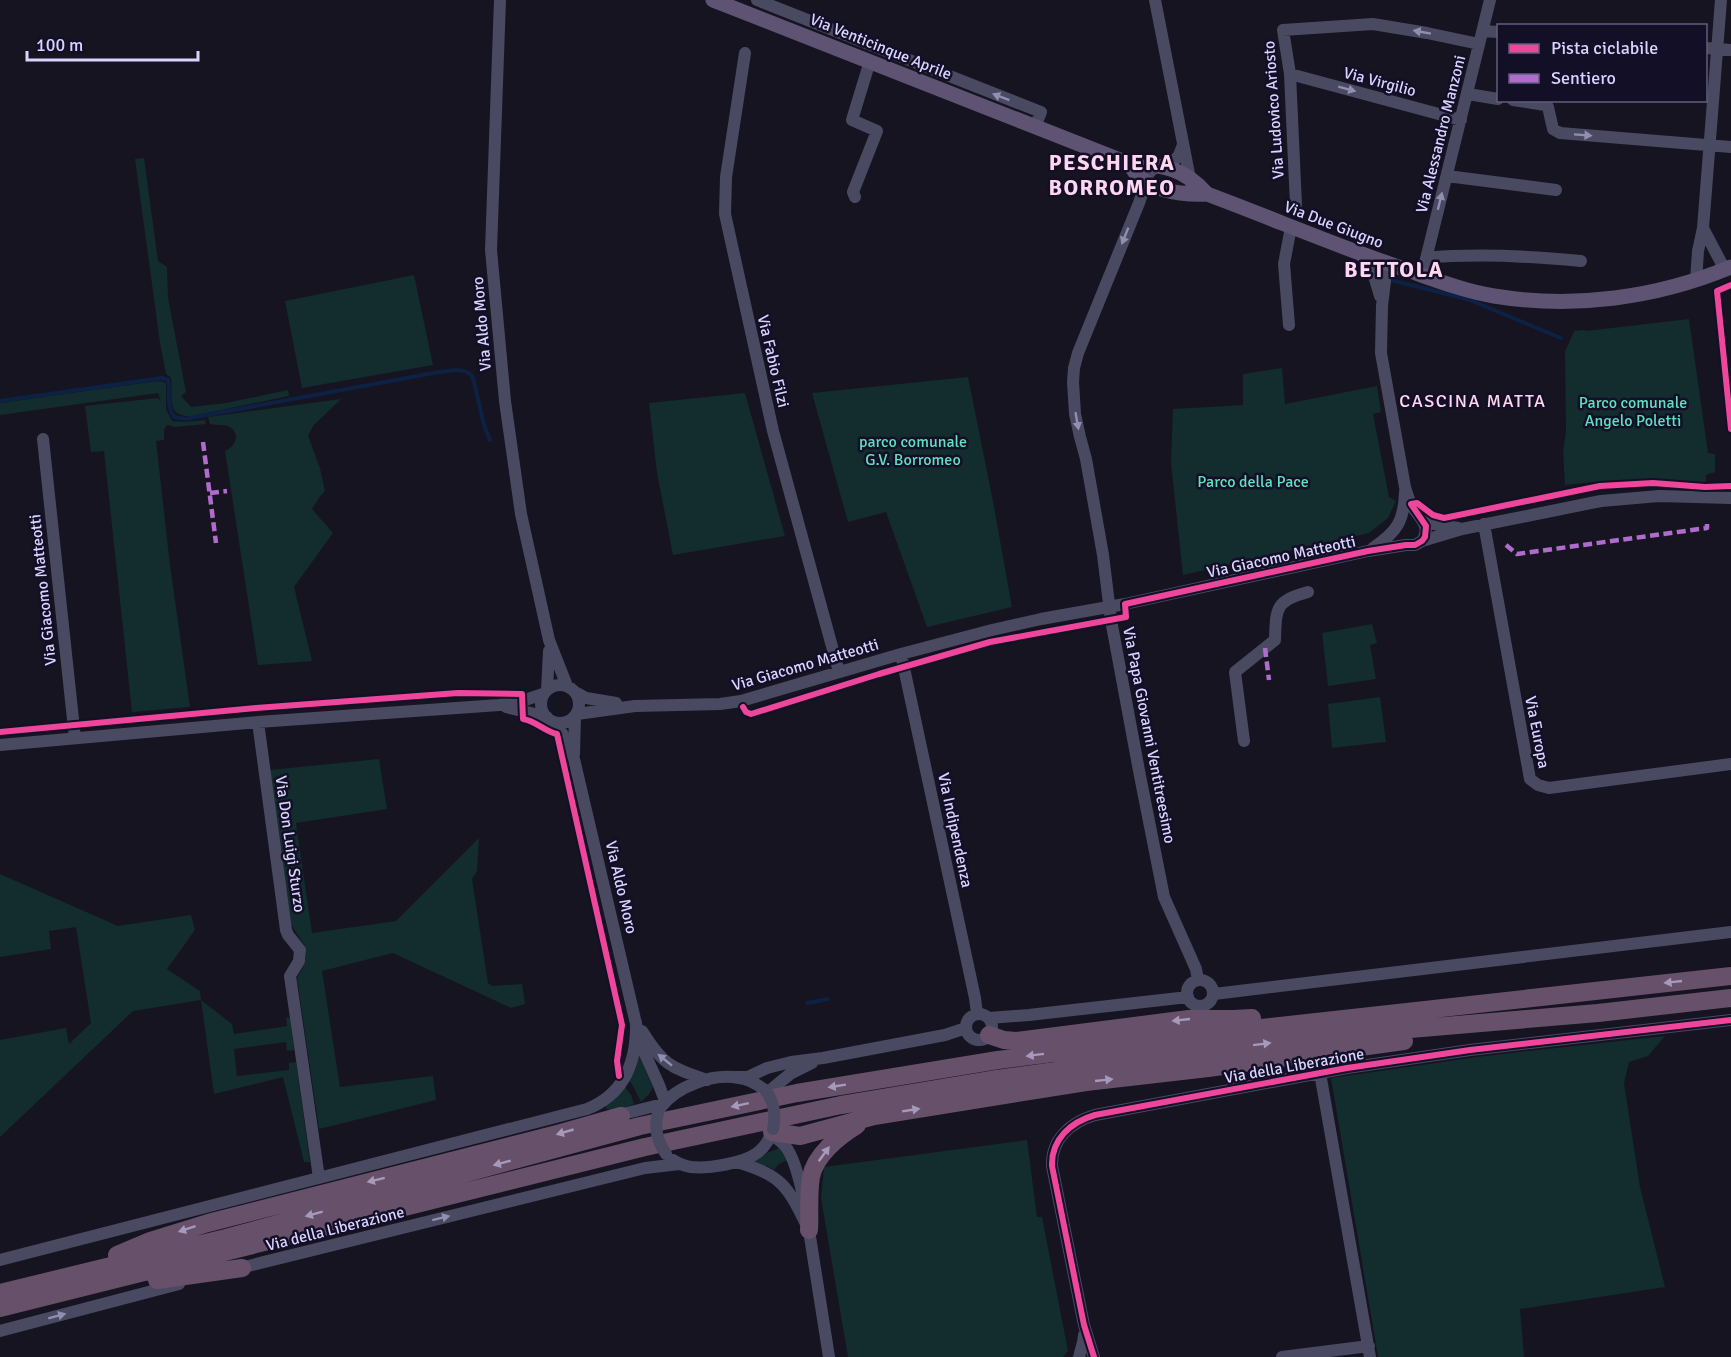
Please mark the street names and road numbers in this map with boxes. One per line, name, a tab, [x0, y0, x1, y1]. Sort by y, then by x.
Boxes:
street label: Via Venticinque Aprile	[807, 9, 954, 85]
street label: Via Ludovico Ariosto	[1259, 40, 1289, 180]
street label: Via Alessandro Manzoni	[1412, 53, 1470, 215]
street label: Via Virgilio	[1341, 63, 1418, 101]
street label: Via Due Giugno	[1281, 197, 1386, 253]
street label: Via Aldo Moro	[468, 276, 496, 372]
street label: Via Fabio Filzi	[753, 313, 793, 410]
street label: Via Giacomo Matteotti	[25, 513, 61, 667]
street label: Via Giacomo Matteotti	[1205, 531, 1358, 583]
street label: Via Papa Giovanni Ventitreesimo	[1118, 625, 1180, 845]
street label: Via Giacomo Matteotti	[729, 634, 881, 696]
street label: Via Europa	[1520, 694, 1554, 770]
street label: Via Indipendenza	[933, 771, 977, 890]
street label: Via Don Luigi Sturzo	[271, 775, 310, 914]
street label: Via Aldo Moro	[601, 839, 641, 936]
street label: Via della Liberazione	[1223, 1044, 1366, 1088]
street label: Via della Liberazione	[264, 1202, 406, 1256]

